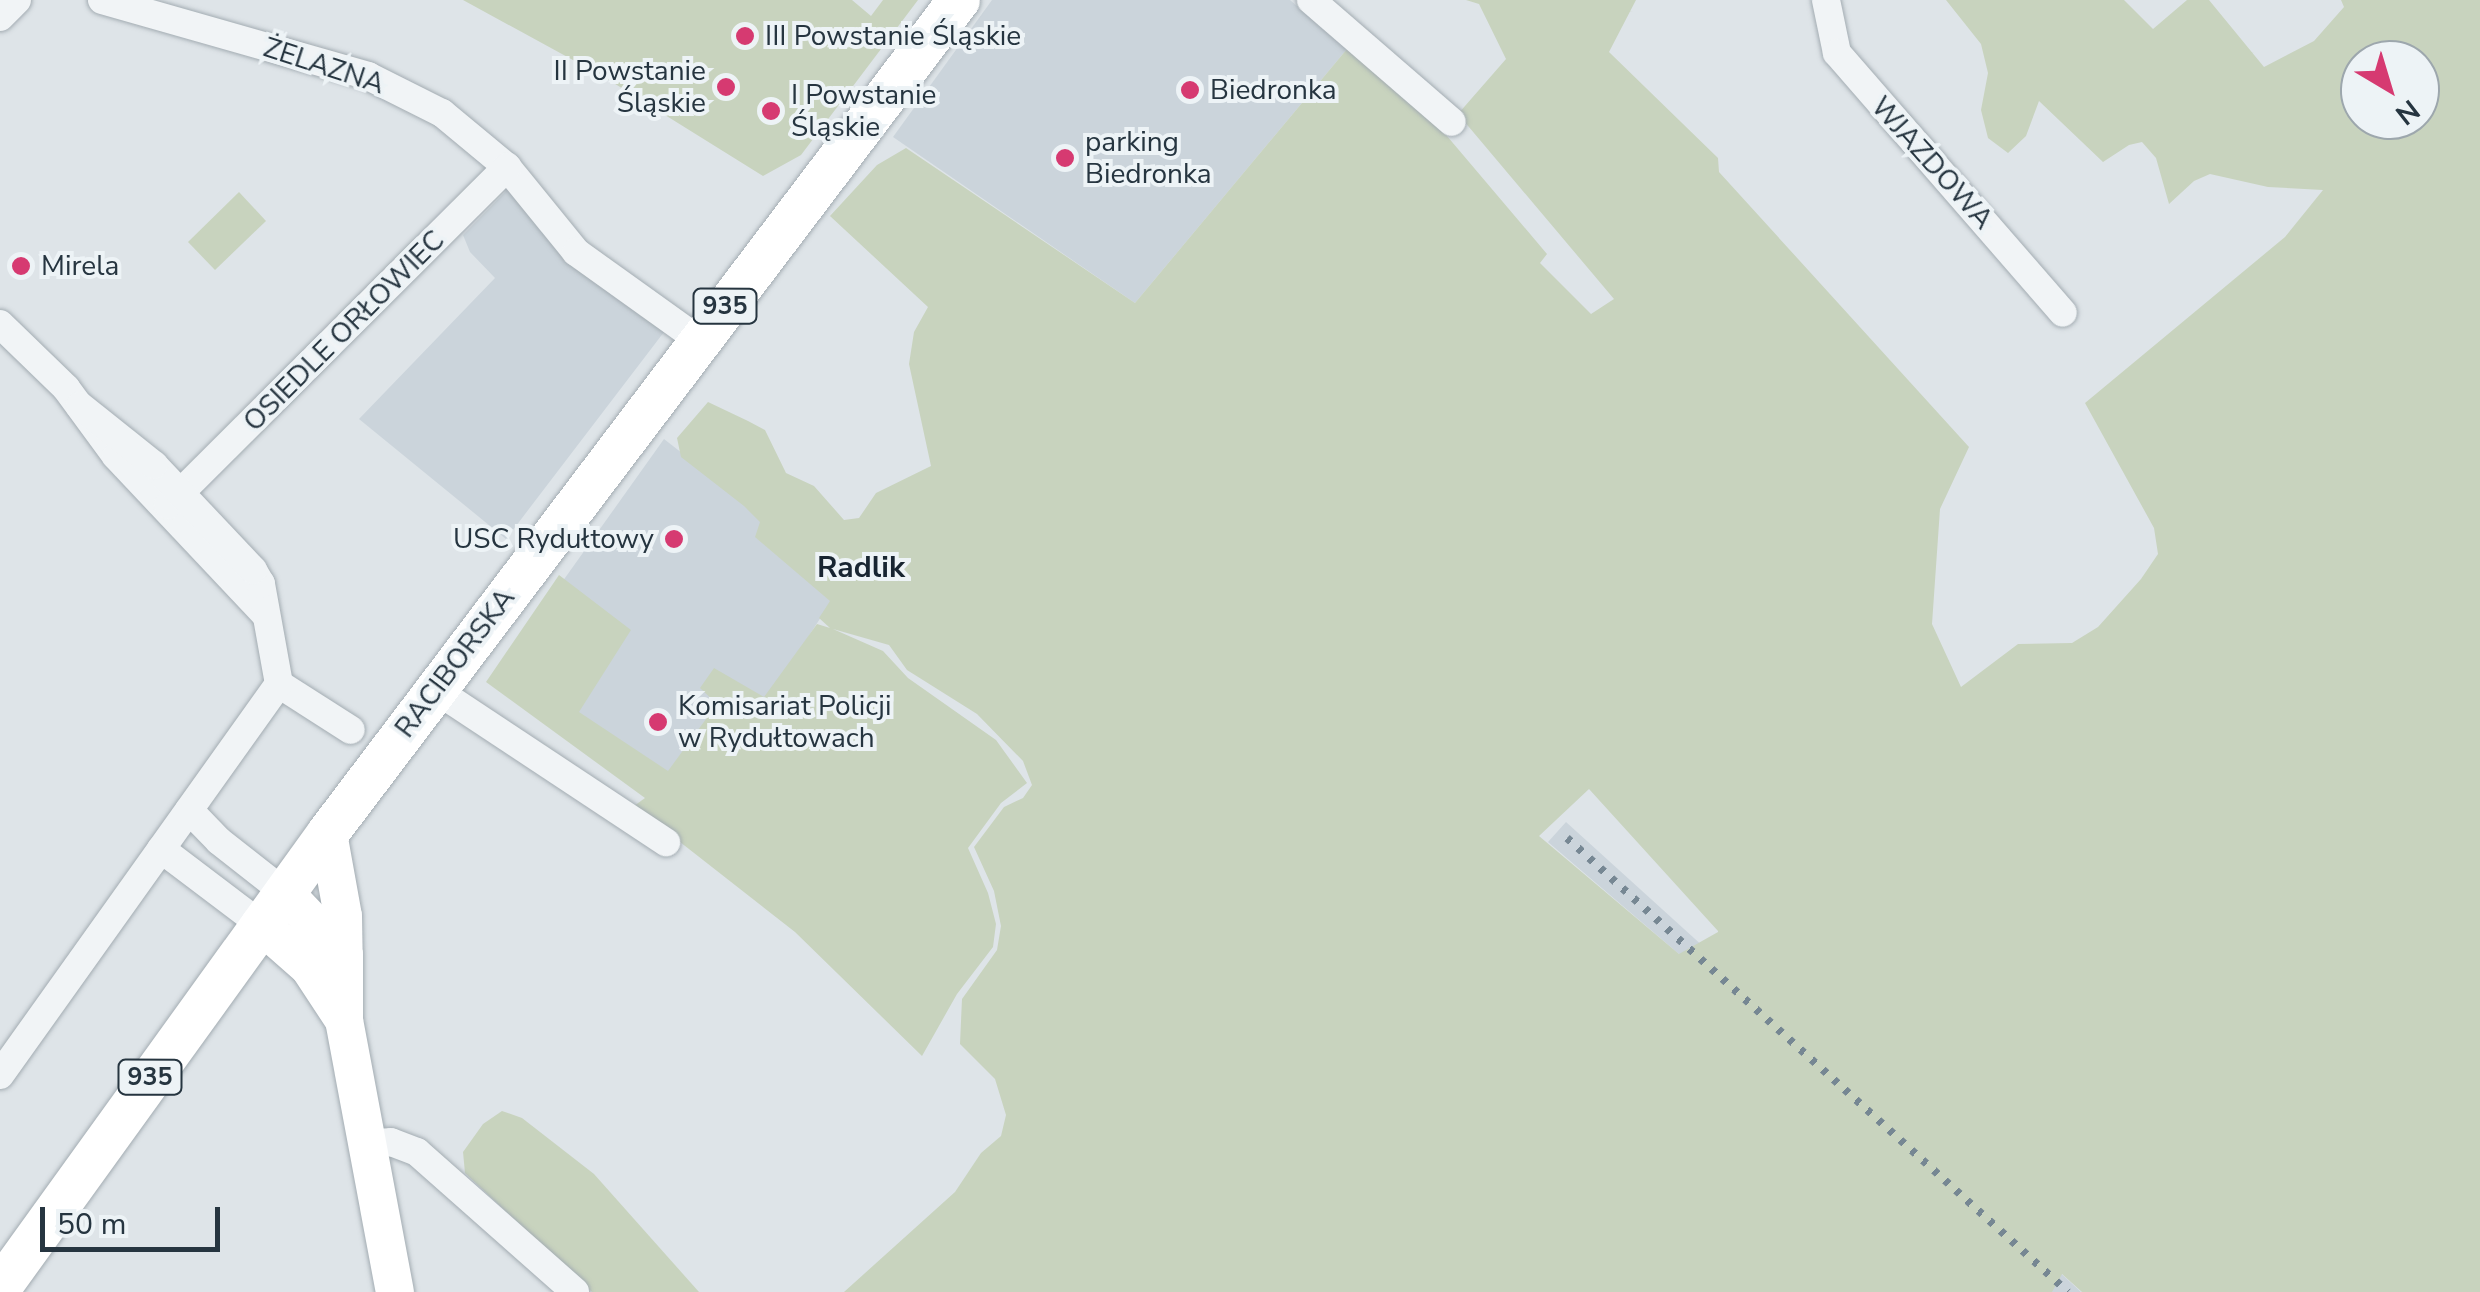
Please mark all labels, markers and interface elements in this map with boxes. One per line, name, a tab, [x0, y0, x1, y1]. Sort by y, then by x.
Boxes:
place label: III Powstanie Śląskie	[765, 19, 1021, 53]
marker: III Powstanie Śląskie	[734, 25, 756, 47]
street label: ŻELAZNA	[259, 31, 389, 101]
north arrow	[2340, 40, 2440, 140]
place label: II Powstanie Śląskie	[553, 54, 706, 120]
place label: Biedronka	[1210, 73, 1337, 107]
marker: II Powstanie Śląskie	[715, 76, 737, 98]
place label: I Powstanie Śląskie	[791, 78, 936, 144]
marker: Biedronka	[1179, 79, 1201, 101]
street label: WJAZDOWA	[1864, 90, 2000, 236]
text: N	[2387, 91, 2427, 133]
marker: I Powstanie Śląskie	[760, 100, 782, 122]
place label: parking Biedronka	[1085, 125, 1212, 191]
marker: parking Biedronka	[1054, 147, 1076, 169]
street label: OSIEDLE ORŁOWIEC	[237, 224, 451, 438]
place label: Mirela	[41, 249, 119, 283]
marker: Mirela	[10, 255, 32, 277]
road number: 935	[692, 286, 758, 326]
place label: USC Rydułtowy	[453, 522, 654, 556]
marker: USC Rydułtowy	[663, 528, 685, 550]
district label: Radlik	[817, 550, 905, 586]
street label: RACIBORSKA	[388, 582, 522, 744]
place label: Komisariat Policji w Rydułtowach	[678, 689, 891, 755]
marker: Komisariat Policji w Rydułtowach	[647, 711, 669, 733]
road number: 935	[118, 1057, 182, 1097]
scale bar	[45, 1187, 225, 1249]
text: 50 m	[57, 1204, 126, 1245]

